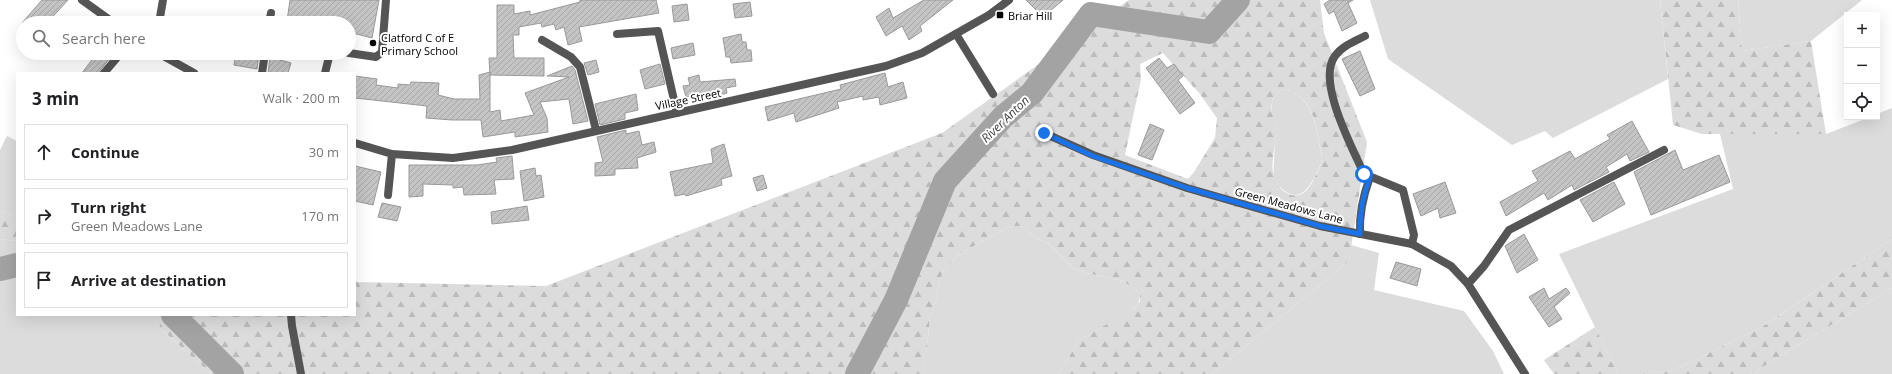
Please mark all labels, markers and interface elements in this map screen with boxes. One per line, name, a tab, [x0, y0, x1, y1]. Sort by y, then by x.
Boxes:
place label: Briar Hill	[1008, 8, 1052, 23]
marker: Briar Hill	[995, 10, 1005, 20]
map controls	[1844, 12, 1880, 120]
button: +	[1844, 12, 1880, 48]
search box	[16, 16, 356, 60]
icon: search	[30, 27, 52, 49]
text: Search here	[62, 28, 146, 48]
place label: Clatford C of E Primary School	[381, 30, 458, 58]
marker: Clatford C of E Primary School	[368, 38, 378, 48]
button: −	[1844, 48, 1880, 84]
button: locate	[1844, 84, 1880, 120]
street label: Village Street	[654, 85, 722, 113]
text: 3 min	[32, 87, 79, 110]
text: Walk · 200 m	[263, 89, 340, 107]
water label: River Anton	[977, 92, 1033, 146]
route end	[1035, 124, 1053, 142]
icon: ahead	[33, 141, 55, 163]
text: Continue	[71, 142, 139, 162]
text: 30 m	[309, 143, 339, 161]
route start	[1355, 165, 1373, 183]
street label: Green Meadows Lane	[1233, 183, 1345, 227]
text: Turn right	[71, 197, 146, 217]
icon: right	[33, 205, 55, 227]
text: 170 m	[301, 207, 339, 225]
text: Green Meadows Lane	[71, 217, 203, 235]
icon: arrive	[33, 269, 55, 291]
text: Arrive at destination	[71, 270, 226, 290]

